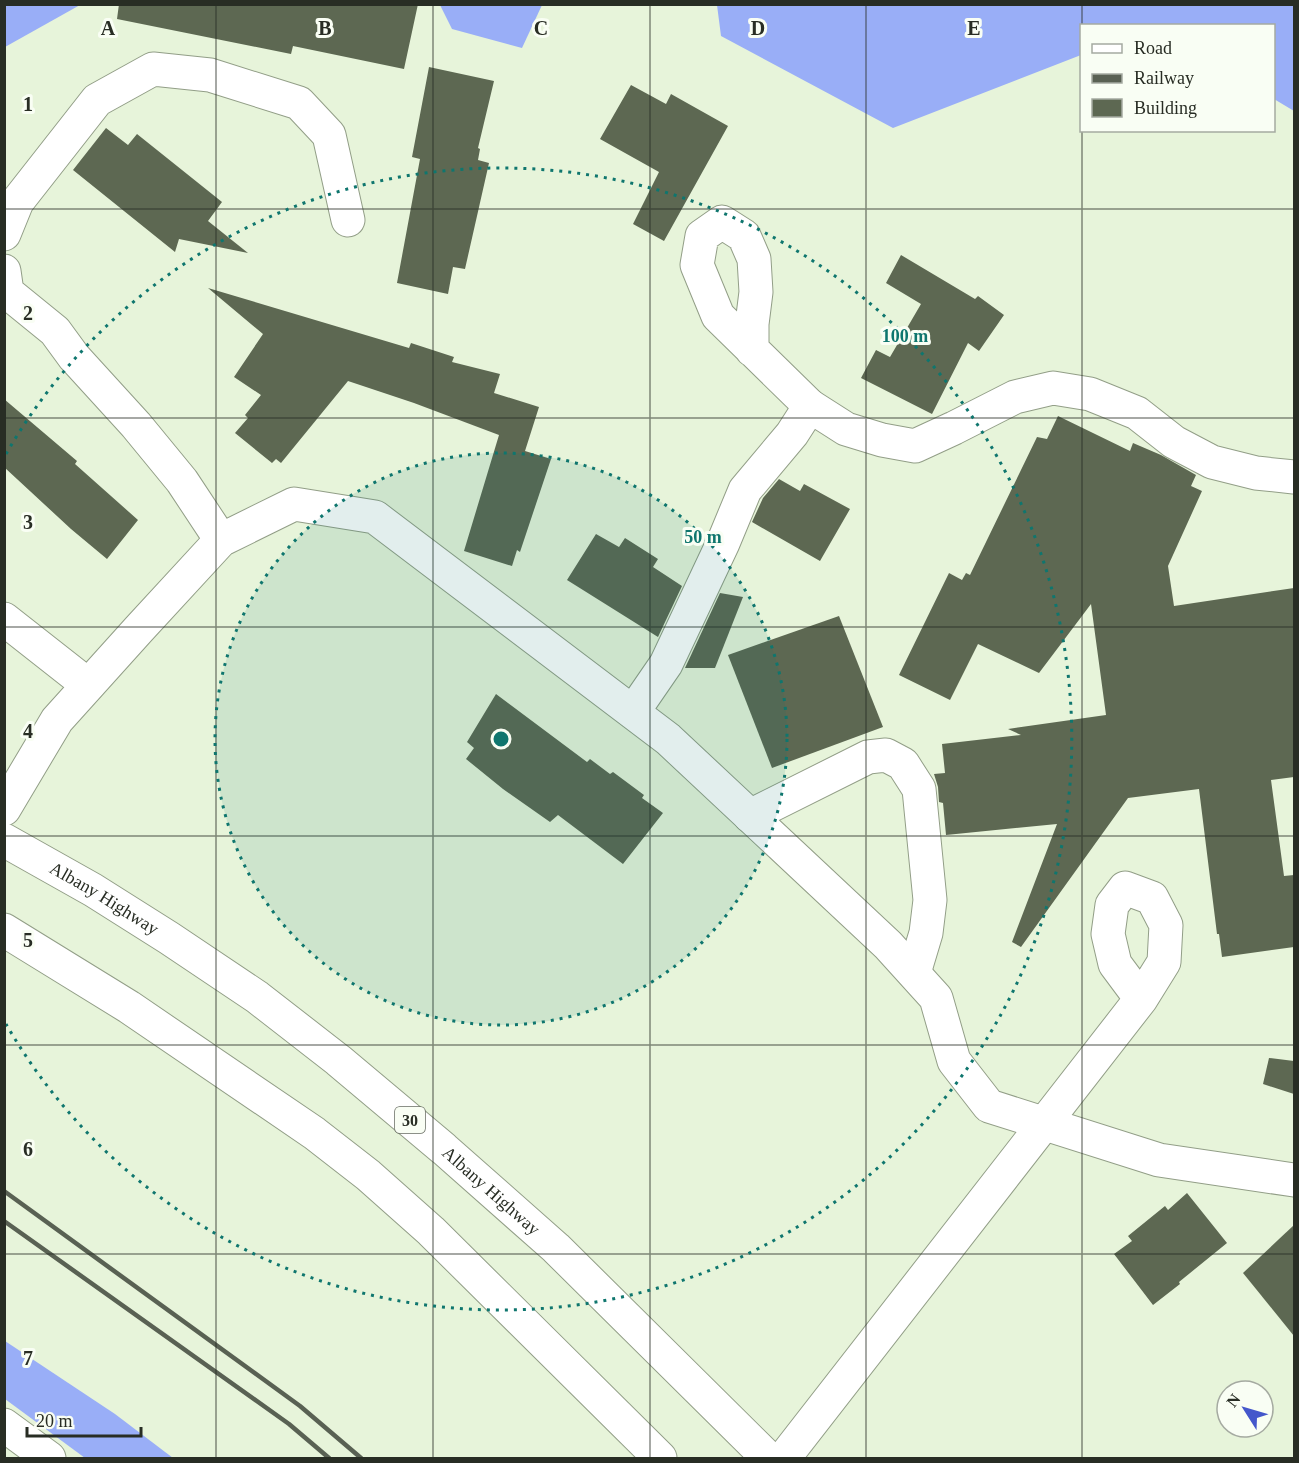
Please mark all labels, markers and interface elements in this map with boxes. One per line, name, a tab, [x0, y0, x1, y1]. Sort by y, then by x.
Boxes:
text: A	[101, 17, 116, 39]
text: B	[318, 17, 332, 39]
text: C	[534, 17, 548, 39]
text: D	[751, 17, 765, 39]
text: E	[967, 17, 981, 39]
legend	[1080, 24, 1275, 132]
text: Road	[1134, 38, 1172, 58]
text: Railway	[1134, 68, 1194, 88]
text: 1	[23, 93, 33, 115]
text: Building	[1134, 98, 1197, 118]
text: 2	[23, 302, 33, 324]
text: 100 m	[882, 326, 928, 346]
text: 3	[23, 511, 33, 533]
text: 50 m	[684, 527, 722, 547]
text: 4	[23, 720, 33, 742]
centre of rings	[491, 729, 511, 749]
street label: Albany Highway	[46, 858, 162, 939]
text: 5	[23, 929, 33, 951]
road number: 30	[395, 1107, 425, 1133]
text: 6	[23, 1138, 33, 1160]
street label: Albany Highway	[438, 1142, 544, 1239]
text: 7	[23, 1347, 33, 1369]
north arrow	[1215, 1379, 1275, 1439]
text: N	[1223, 1390, 1244, 1410]
scale bar	[27, 1400, 141, 1438]
text: 20 m	[36, 1411, 73, 1431]

